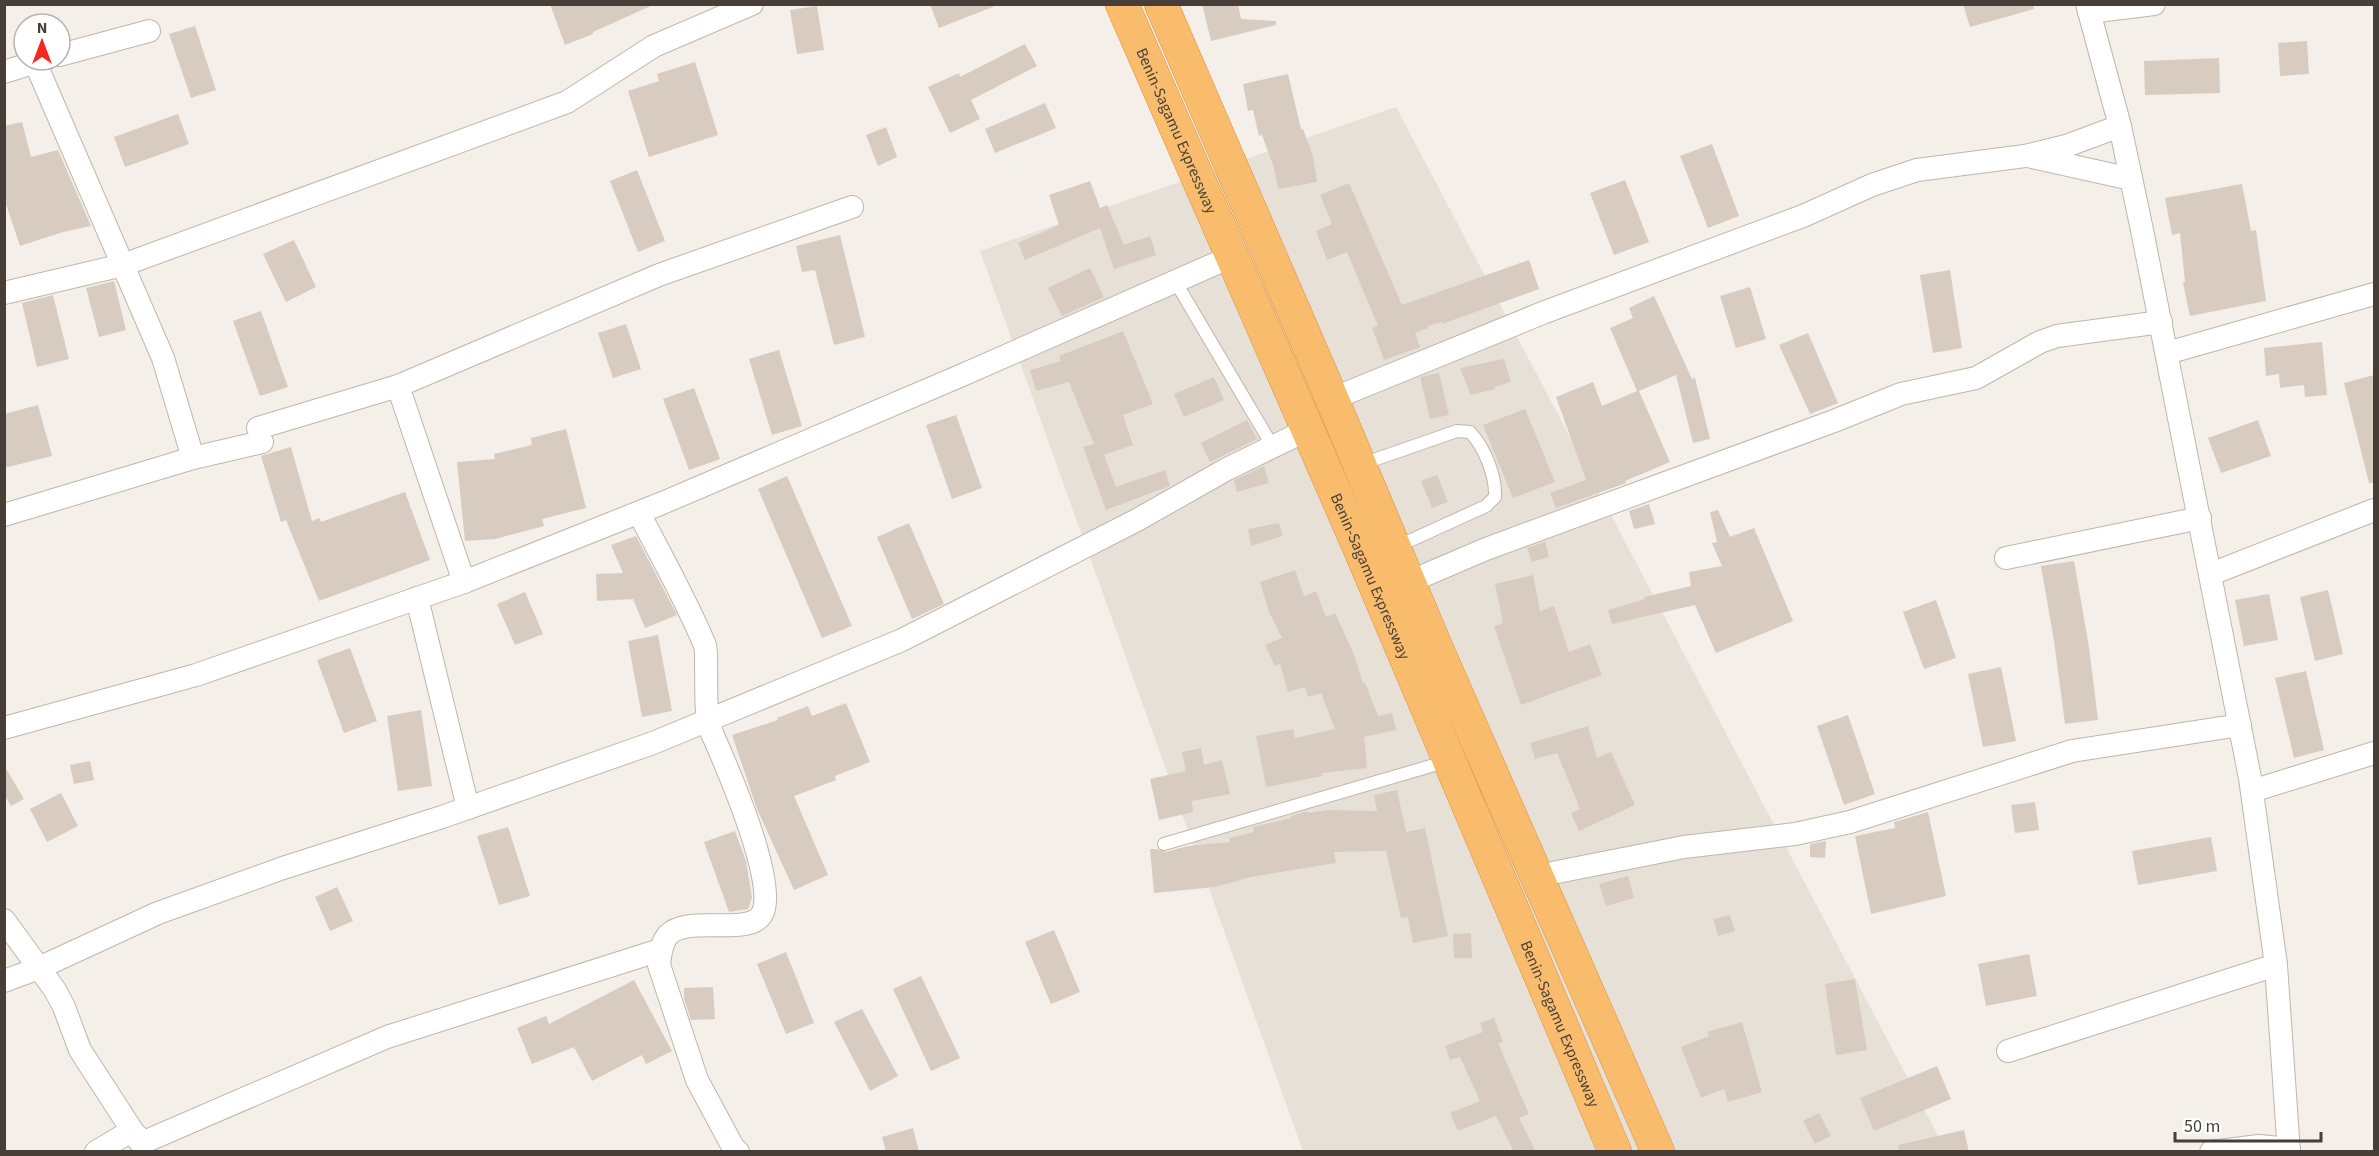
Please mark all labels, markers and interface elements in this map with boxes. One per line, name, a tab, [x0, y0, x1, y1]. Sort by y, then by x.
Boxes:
north arrow	[12, 12, 72, 72]
text: N	[37, 17, 47, 39]
street label: Benin-Sagamu Expressway	[1130, 44, 1222, 218]
street label: Benin-Sagamu Expressway	[1325, 490, 1416, 664]
street label: Benin-Sagamu Expressway	[1515, 937, 1605, 1111]
scale bar	[2175, 1105, 2320, 1143]
text: 50 m	[2184, 1114, 2220, 1139]

